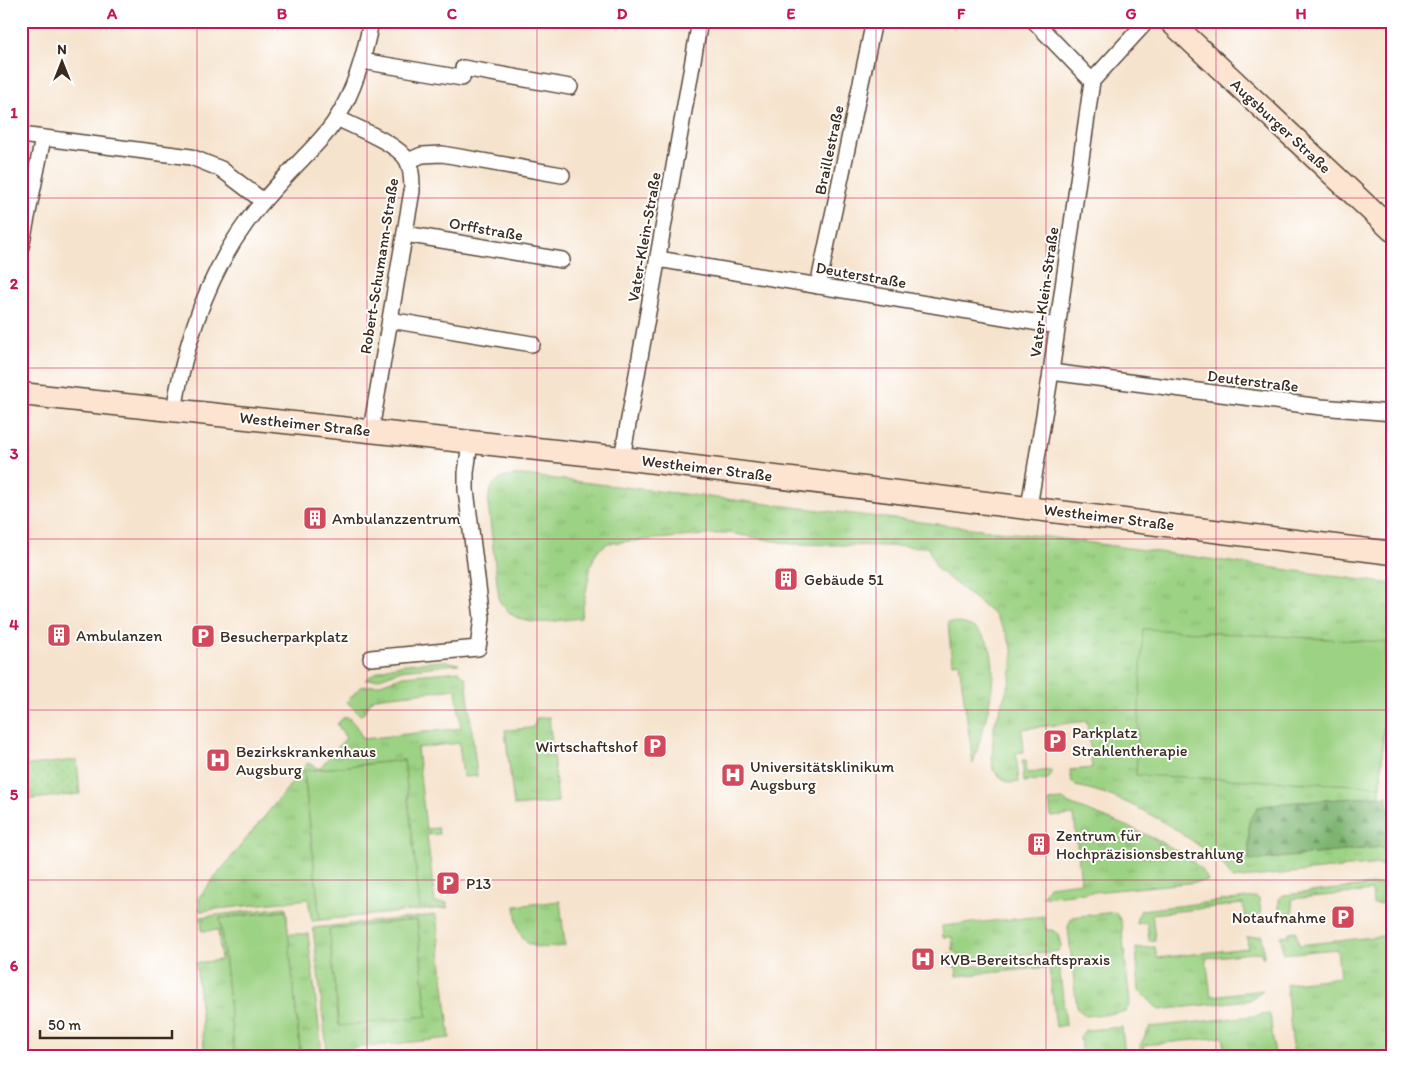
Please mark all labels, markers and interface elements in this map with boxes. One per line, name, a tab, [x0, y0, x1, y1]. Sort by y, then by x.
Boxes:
text: A	[106, 4, 118, 23]
text: B	[277, 4, 288, 23]
text: C	[447, 4, 458, 23]
text: D	[617, 4, 628, 23]
text: E	[787, 4, 796, 23]
text: F	[957, 4, 966, 23]
text: G	[1125, 4, 1137, 23]
text: H	[1295, 4, 1307, 23]
north arrow	[38, 38, 88, 88]
text: N	[57, 41, 67, 58]
street label: Augsburger Straße	[1227, 75, 1335, 177]
text: 1	[10, 103, 18, 122]
street label: Braillestraße	[810, 103, 848, 197]
street label: Vater-Klein-Straße	[623, 170, 665, 303]
street label: Robert-Schumann-Straße	[356, 177, 402, 355]
street label: Orffstraße	[447, 213, 525, 245]
street label: Vater-Klein-Straße	[1025, 225, 1063, 358]
street label: Deuterstraße	[814, 258, 908, 292]
text: 2	[10, 274, 19, 293]
street label: Deuterstraße	[1206, 366, 1300, 396]
street label: Westheimer Straße	[239, 408, 372, 440]
text: 3	[10, 444, 19, 463]
street label: Westheimer Straße	[641, 451, 774, 485]
street label: Westheimer Straße	[1043, 500, 1176, 534]
building icon: Ambulanzzentrum	[302, 505, 328, 531]
place label: Ambulanzzentrum	[332, 509, 461, 528]
building icon: Gebäude 51	[773, 566, 799, 592]
place label: Gebäude 51	[804, 570, 884, 589]
text: 4	[9, 615, 19, 634]
building icon: Ambulanzen	[46, 622, 72, 648]
parking icon: Besucherparkplatz	[190, 623, 216, 649]
place label: Ambulanzen	[76, 626, 162, 645]
place label: Besucherparkplatz	[220, 627, 349, 646]
place label: Parkplatz Strahlentherapie	[1072, 723, 1188, 760]
parking icon: Parkplatz Strahlentherapie	[1042, 728, 1068, 754]
parking icon: Wirtschaftshof	[642, 733, 668, 759]
place label: Wirtschaftshof	[535, 737, 638, 756]
place label: Bezirkskrankenhaus Augsburg	[236, 742, 376, 779]
hospital icon: Bezirkskrankenhaus Augsburg	[205, 747, 231, 773]
place label: Universitätsklinikum Augsburg	[750, 757, 895, 794]
hospital icon: Universitätsklinikum Augsburg	[720, 762, 746, 788]
text: 5	[10, 785, 19, 804]
place label: Zentrum für Hochpräzisionsbestrahlung	[1056, 826, 1244, 863]
building icon: Zentrum für Hochpräzisionsbestrahlung	[1026, 831, 1052, 857]
parking icon: P13	[435, 870, 461, 896]
place label: P13	[466, 874, 492, 893]
parking icon: Notaufnahme	[1330, 904, 1356, 930]
place label: Notaufnahme	[1232, 908, 1326, 927]
hospital icon: KVB-Bereitschaftspraxis	[910, 946, 936, 972]
place label: KVB-Bereitschaftspraxis	[940, 950, 1110, 969]
text: 6	[10, 956, 19, 975]
scale bar	[40, 1008, 172, 1040]
text: 50 m	[48, 1016, 81, 1034]

